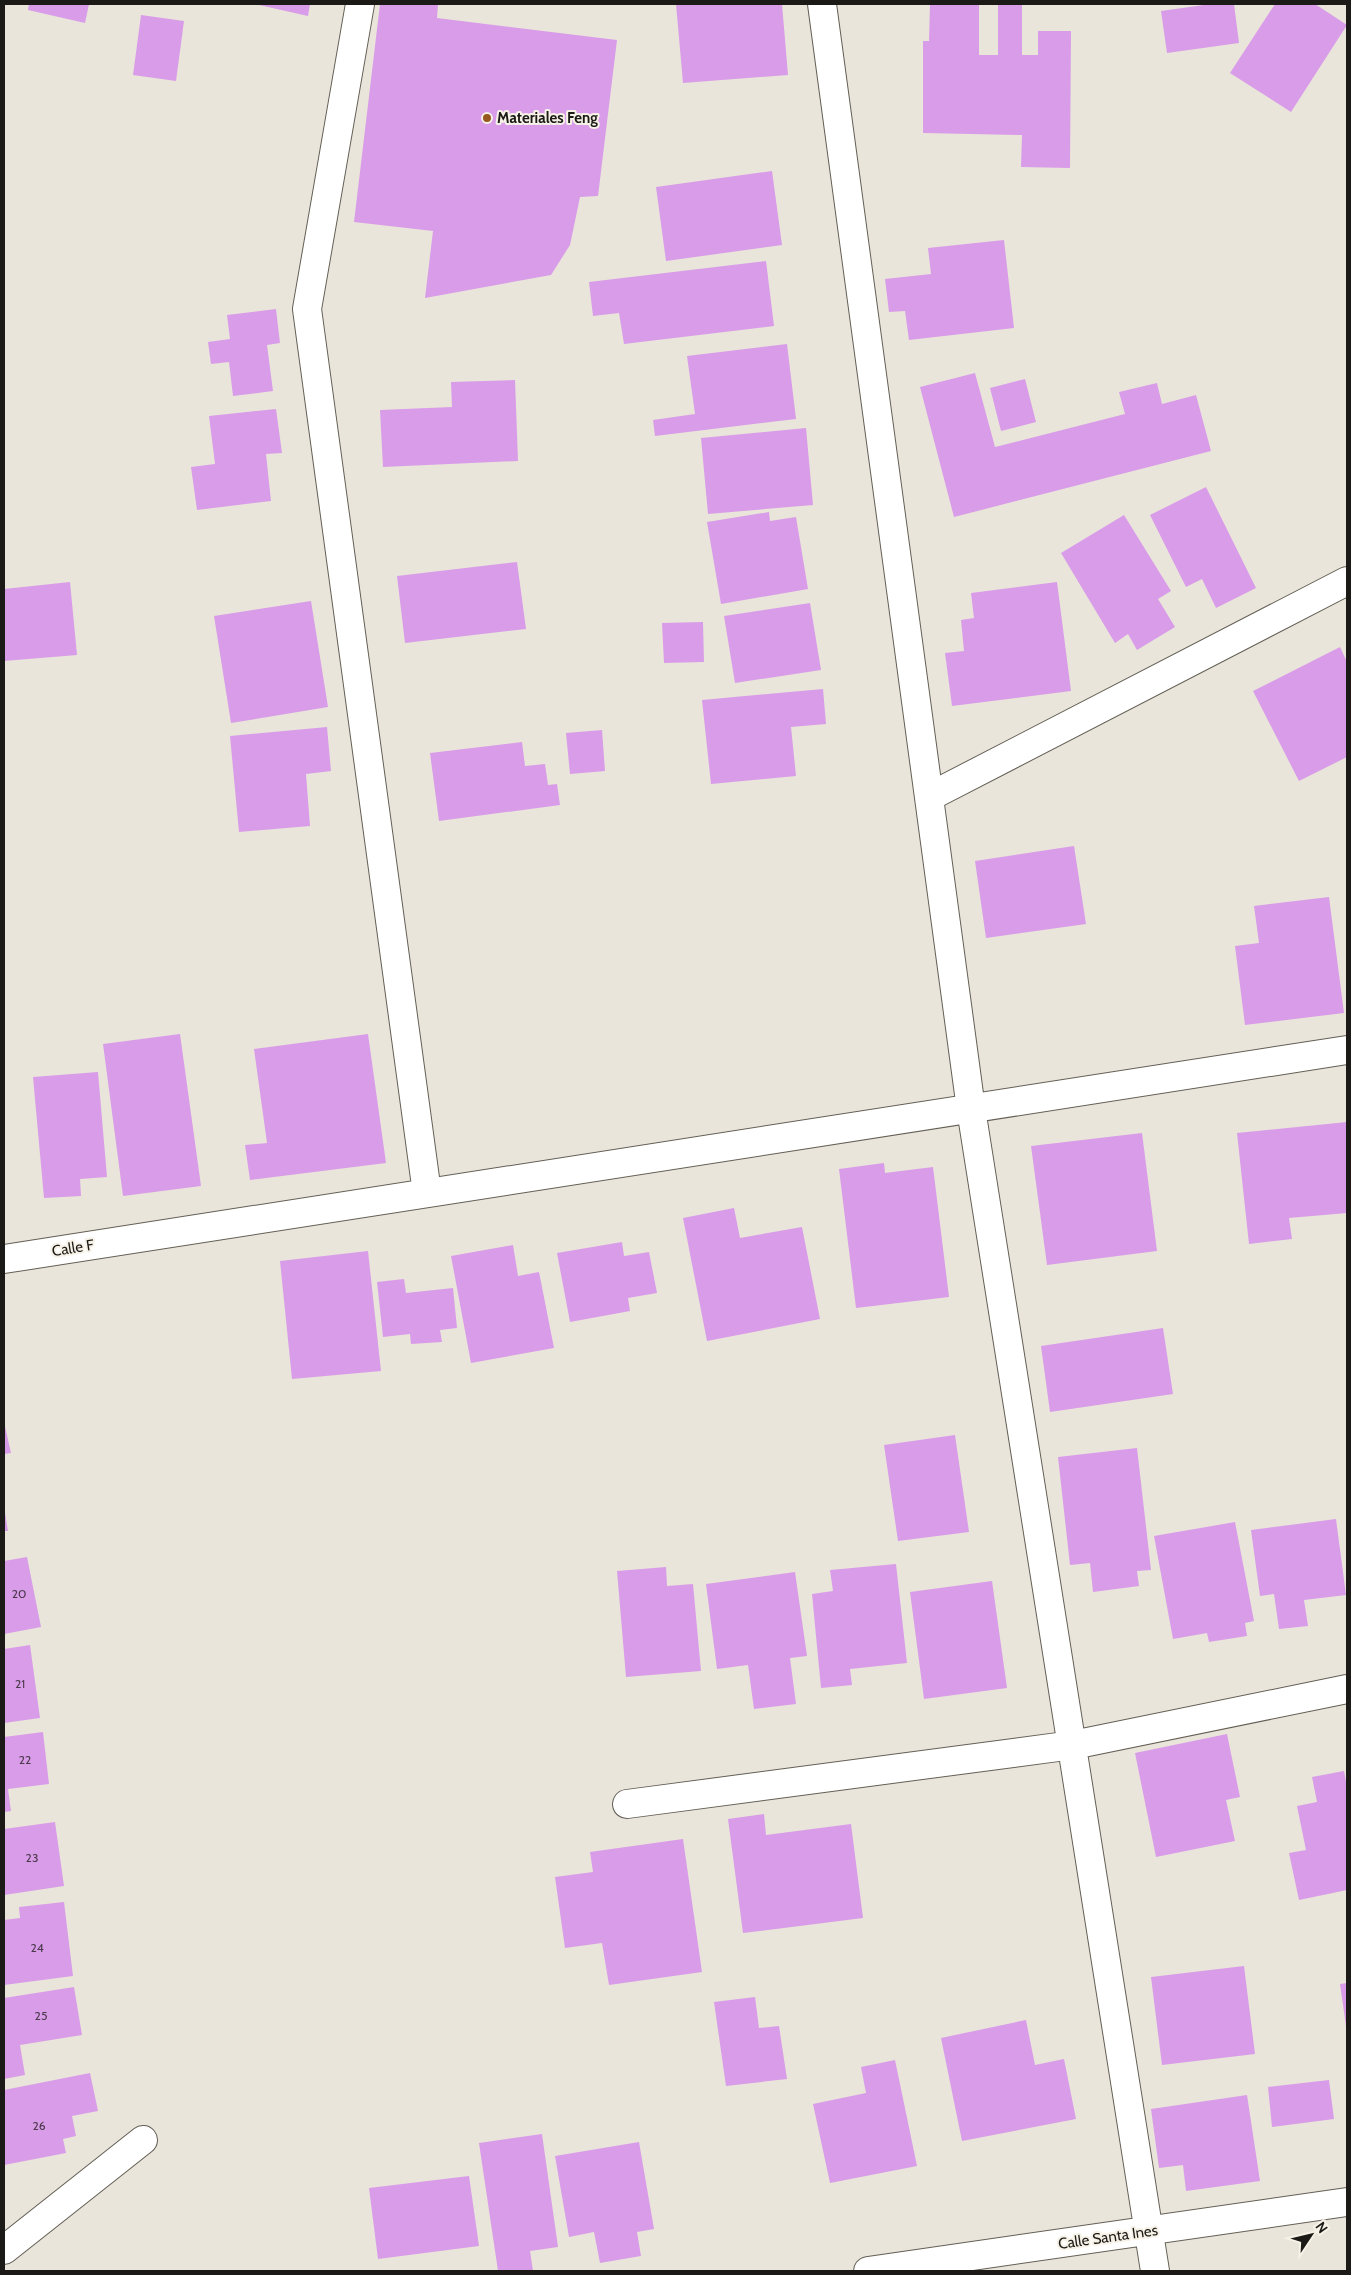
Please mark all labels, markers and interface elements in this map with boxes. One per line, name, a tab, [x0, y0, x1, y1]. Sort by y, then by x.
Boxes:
place label: Materiales Feng	[497, 109, 598, 127]
marker: Materiales Feng	[481, 112, 493, 124]
street label: Calle F	[51, 1236, 95, 1260]
house number: 20	[12, 1586, 26, 1601]
house number: 21	[15, 1676, 25, 1691]
house number: 22	[19, 1752, 31, 1767]
house number: 23	[26, 1850, 38, 1865]
house number: 24	[30, 1940, 44, 1955]
house number: 25	[35, 2008, 47, 2023]
house number: 26	[32, 2118, 46, 2133]
north arrow	[1286, 2210, 1336, 2260]
text: N	[1311, 2218, 1332, 2237]
street label: Calle Santa Ines	[1057, 2221, 1159, 2253]

